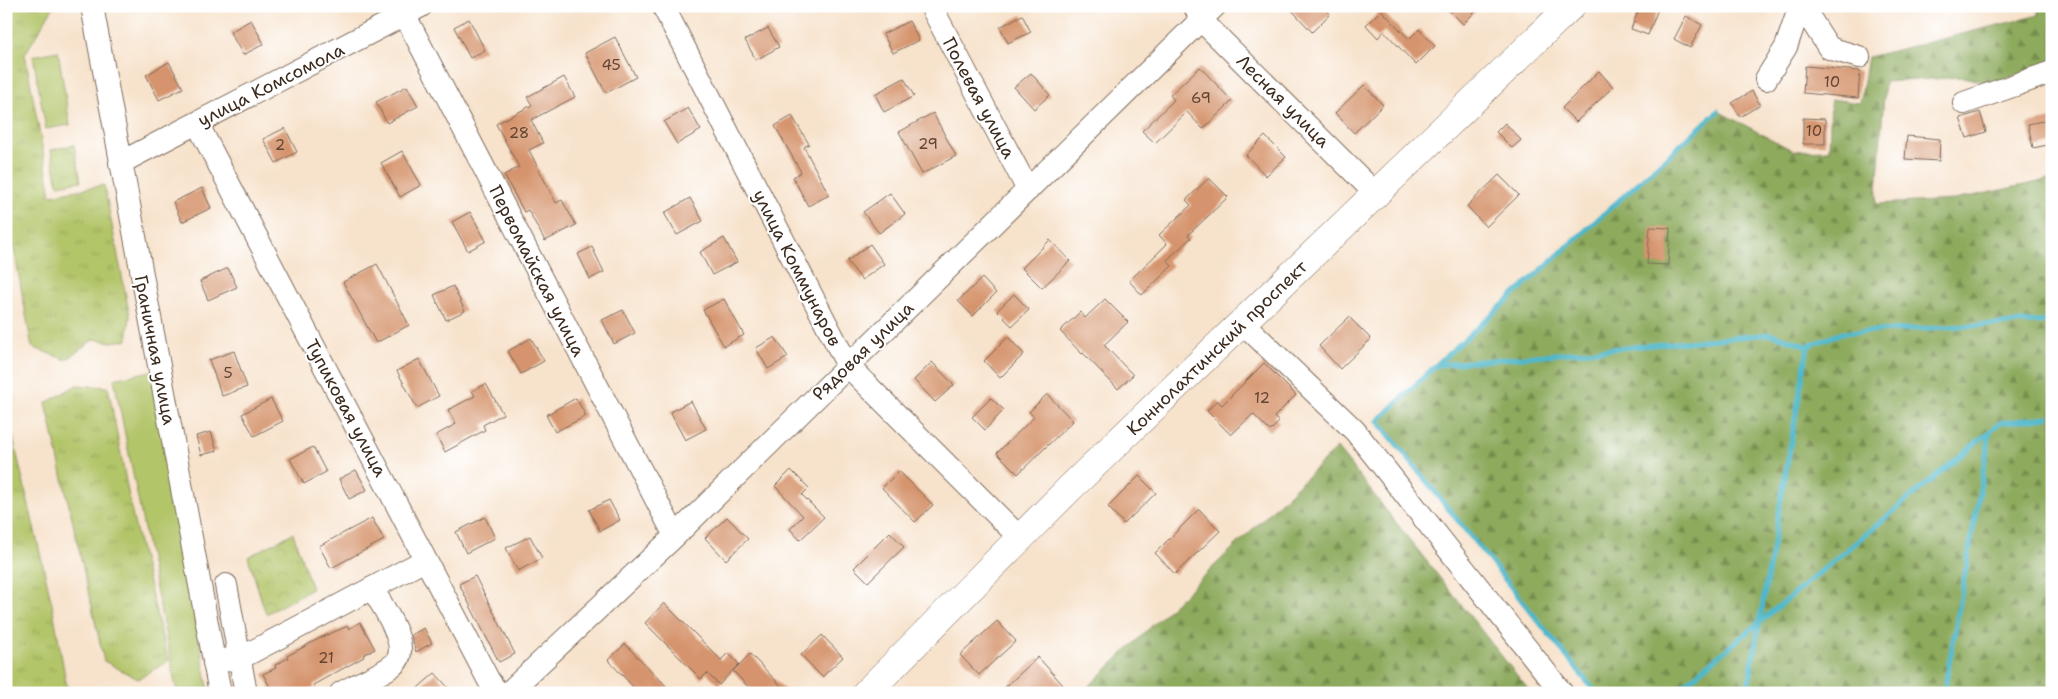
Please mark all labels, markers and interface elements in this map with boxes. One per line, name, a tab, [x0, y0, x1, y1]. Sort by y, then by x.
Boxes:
street label: Полевая улица	[937, 33, 1021, 163]
street label: улица Комсомола	[194, 38, 348, 132]
street label: Лесная улица	[1231, 49, 1335, 153]
house number: 45	[601, 55, 621, 75]
house number: 10	[1824, 72, 1840, 92]
house number: 69	[1191, 88, 1211, 108]
house number: 10	[1806, 121, 1822, 141]
house number: 28	[509, 123, 529, 143]
house number: 29	[918, 134, 938, 154]
house number: 2	[275, 135, 285, 155]
street label: Первомайская улица	[483, 181, 591, 361]
street label: улица Коммунаров	[747, 186, 847, 350]
street label: Коннолахтинский проспект	[1121, 255, 1313, 441]
street label: Граничная улица	[129, 273, 181, 427]
street label: Рядовая улица	[807, 296, 919, 406]
street label: Тупиковая улица	[300, 335, 392, 481]
house number: 5	[223, 363, 233, 383]
house number: 12	[1254, 388, 1270, 408]
house number: 21	[318, 648, 334, 668]

